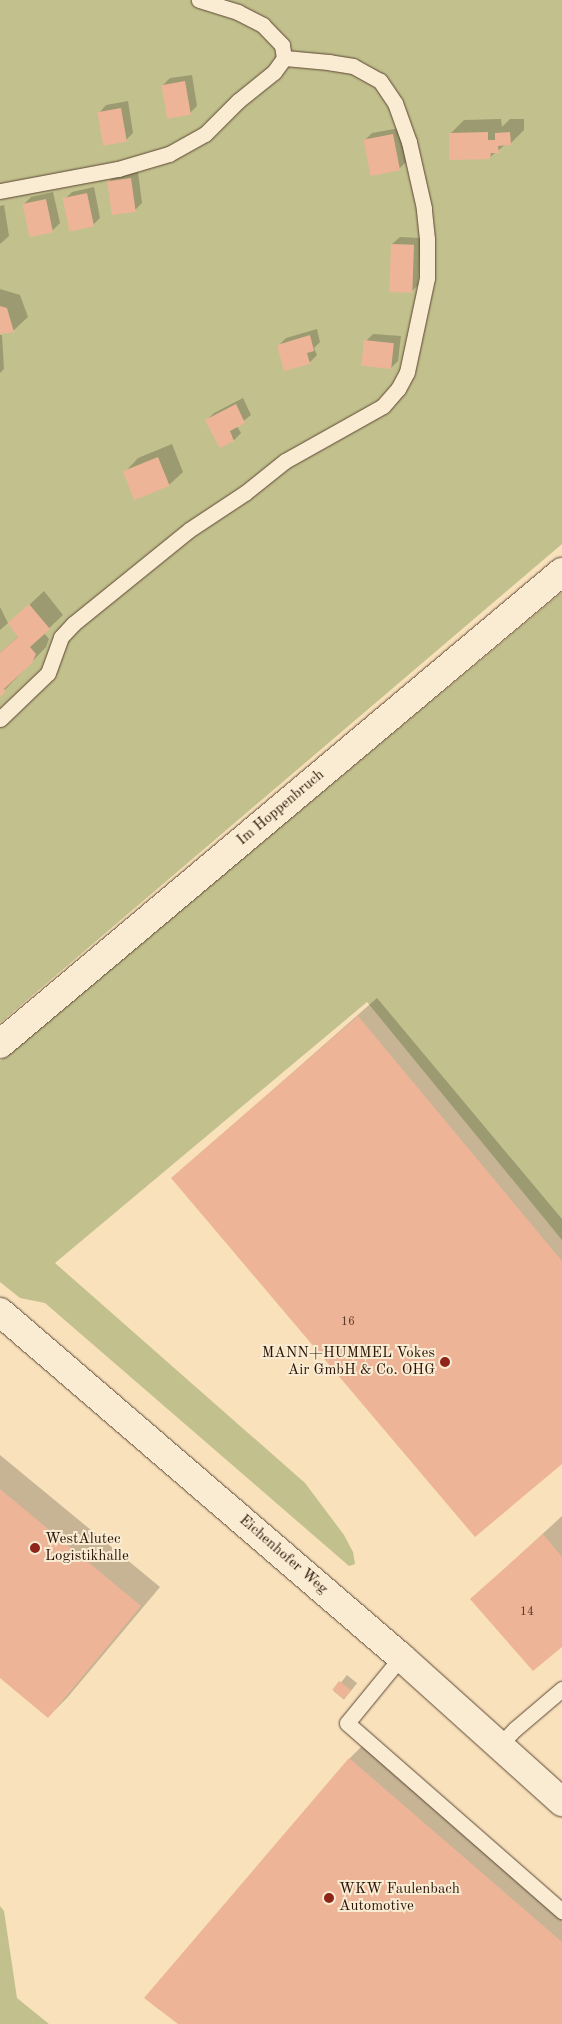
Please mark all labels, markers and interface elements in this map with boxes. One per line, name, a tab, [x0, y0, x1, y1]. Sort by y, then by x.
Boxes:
street label: Im Hoppenbruch	[234, 766, 328, 850]
house number: 16	[341, 1316, 355, 1330]
place label: MANN+HUMMEL Vokes Air GmbH & Co. OHG	[262, 1344, 435, 1379]
marker: MANN+HUMMEL Vokes Air GmbH & Co. OHG	[439, 1356, 451, 1368]
street label: Eichenhofer Weg	[235, 1512, 331, 1598]
place label: WestAlutec Logistikhalle	[45, 1530, 129, 1565]
marker: WestAlutec Logistikhalle	[29, 1542, 41, 1554]
house number: 14	[520, 1606, 534, 1620]
place label: WKW Faulenbach Automotive	[339, 1880, 460, 1915]
marker: WKW Faulenbach Automotive	[323, 1892, 335, 1904]

